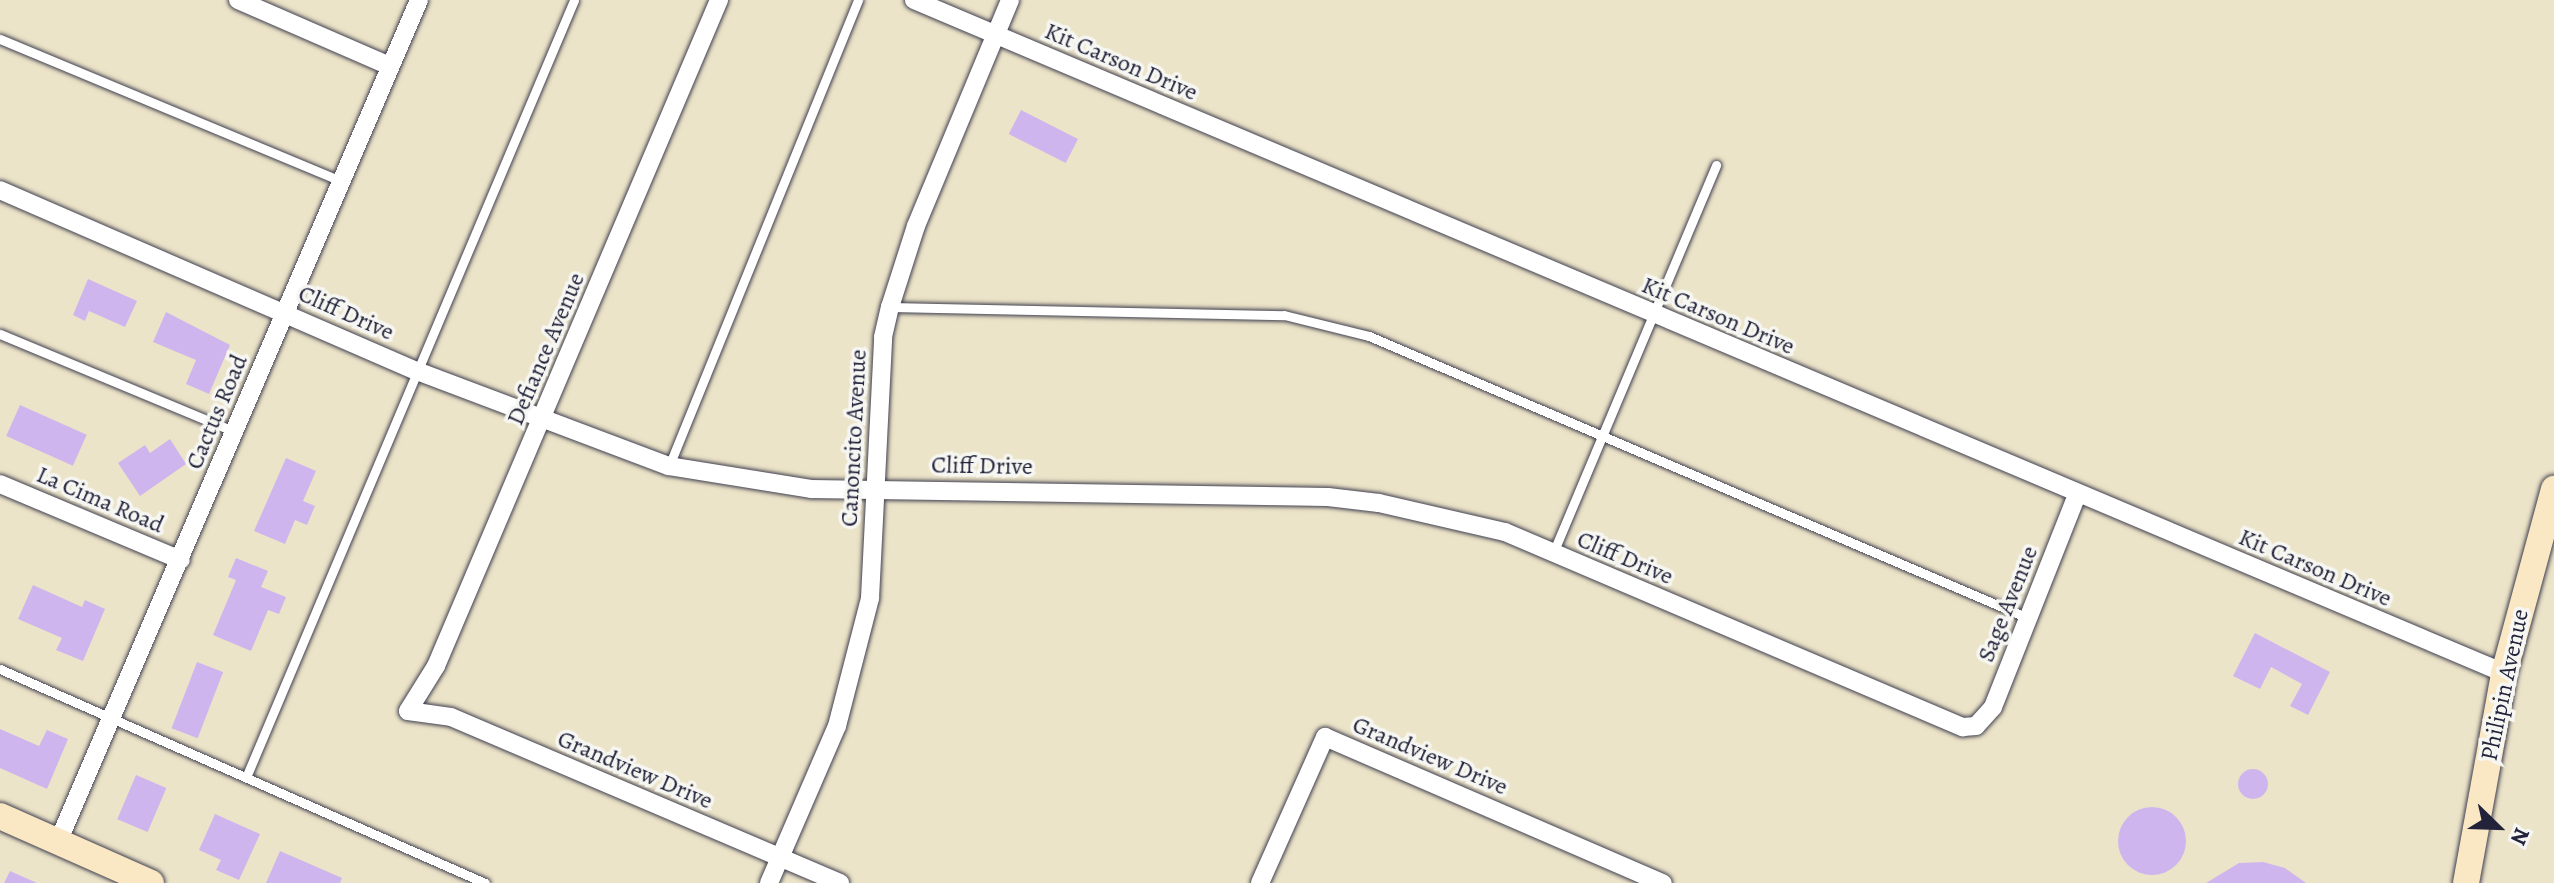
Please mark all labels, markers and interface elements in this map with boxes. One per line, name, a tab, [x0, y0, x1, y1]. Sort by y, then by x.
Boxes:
street label: Kit Carson Drive	[1040, 17, 1202, 107]
street label: Defiance Avenue	[501, 268, 591, 430]
street label: Kit Carson Drive	[1637, 271, 1799, 361]
street label: Cliff Drive	[294, 279, 398, 347]
street label: Canoncito Avenue	[835, 349, 873, 527]
street label: Cactus Road	[180, 350, 254, 474]
street label: Cliff Drive	[931, 451, 1033, 481]
street label: La Cima Road	[32, 460, 168, 540]
street label: Kit Carson Drive	[2234, 523, 2396, 613]
street label: Cliff Drive	[1573, 525, 1677, 591]
street label: Sage Avenue	[1972, 542, 2044, 666]
street label: Philipin Avenue	[2475, 607, 2535, 763]
street label: Grandview Drive	[1348, 710, 1512, 802]
street label: Grandview Drive	[553, 724, 717, 816]
north arrow	[2458, 787, 2538, 867]
text: N	[2503, 823, 2537, 850]

